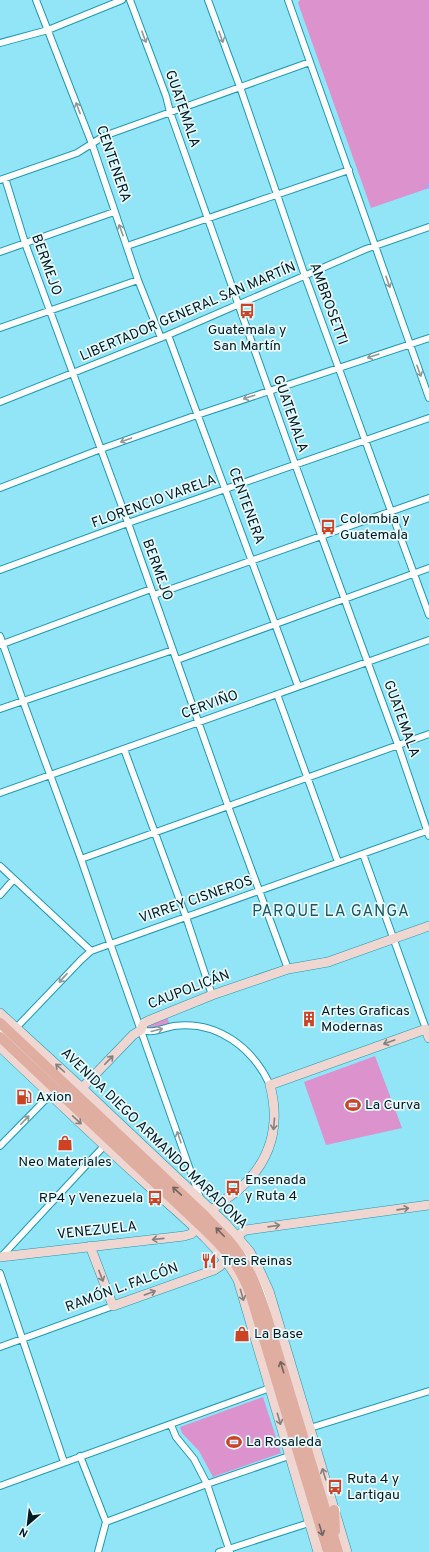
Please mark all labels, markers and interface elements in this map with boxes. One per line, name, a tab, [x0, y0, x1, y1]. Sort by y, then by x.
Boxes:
one-way arrow	[141, 30, 148, 43]
one-way arrow	[218, 30, 226, 42]
street label: GUATEMALA	[161, 68, 203, 150]
one-way arrow	[73, 102, 81, 114]
street label: CENTENERA	[92, 123, 134, 205]
one-way arrow	[116, 225, 124, 237]
street label: BERMEJO	[27, 232, 65, 298]
street label: LIBERTADOR GENERAL SAN MARTÍN	[77, 258, 299, 365]
street label: AMBROSETTI	[305, 261, 351, 347]
one-way arrow	[384, 276, 392, 288]
bus stop icon: Guatemala y San Martín	[238, 302, 256, 320]
place label: Guatemala y San Martín	[208, 322, 286, 355]
one-way arrow	[367, 353, 379, 361]
one-way arrow	[416, 365, 424, 377]
street label: GUATEMALA	[269, 373, 311, 455]
one-way arrow	[243, 394, 256, 401]
one-way arrow	[121, 436, 133, 444]
street label: CENTENERA	[224, 465, 268, 547]
street label: FLORENCIO VARELA	[89, 472, 219, 532]
place label: Colombia y Guatemala	[340, 511, 410, 544]
bus stop icon: Colombia y Guatemala	[319, 518, 337, 536]
street label: BERMEJO	[138, 537, 176, 603]
street label: GUATEMALA	[379, 678, 423, 760]
street label: CERVIÑO	[179, 687, 241, 723]
street label: VIRREY CISNEROS	[137, 873, 255, 927]
district label: PARQUE LA GANGA	[252, 902, 410, 922]
street label: CAUPOLICÁN	[145, 966, 232, 1013]
one-way arrow	[59, 973, 68, 983]
place label: Artes Graficas Modernas	[321, 1003, 410, 1036]
building icon: Artes Graficas Modernas	[300, 1010, 318, 1028]
one-way arrow	[151, 1026, 164, 1034]
one-way arrow	[384, 1039, 396, 1047]
street label: AVENIDA DIEGO ARMANDO MARADONA	[57, 1045, 251, 1233]
one-way arrow	[104, 1055, 114, 1065]
one-way arrow	[55, 1064, 66, 1073]
fuel station icon: Axion	[15, 1088, 33, 1106]
place label: Axion	[36, 1089, 72, 1106]
sports icon: La Curva	[344, 1096, 362, 1114]
place label: La Curva	[365, 1097, 420, 1114]
one-way arrow	[20, 1115, 30, 1125]
one-way arrow	[72, 1115, 82, 1125]
one-way arrow	[271, 1117, 278, 1130]
one-way arrow	[175, 1131, 182, 1144]
shop icon: Neo Materiales	[56, 1134, 74, 1152]
place label: Neo Materiales	[18, 1154, 112, 1171]
place label: Ensenada y Ruta 4	[245, 1172, 306, 1205]
bus stop icon: Ensenada y Ruta 4	[224, 1179, 242, 1197]
one-way arrow	[172, 1186, 182, 1195]
bus stop icon: RP4 y Venezuela	[146, 1189, 164, 1207]
place label: RP4 y Venezuela	[39, 1190, 143, 1207]
one-way arrow	[396, 1205, 409, 1213]
street label: VENEZUELA	[56, 1218, 138, 1244]
one-way arrow	[267, 1222, 280, 1230]
one-way arrow	[215, 1227, 224, 1237]
one-way arrow	[152, 1235, 165, 1242]
restaurant icon: Tres Reinas	[200, 1252, 218, 1270]
place label: Tres Reinas	[221, 1253, 292, 1270]
street label: RAMÓN L. FALCÓN	[63, 1259, 181, 1316]
one-way arrow	[98, 1270, 106, 1282]
one-way arrow	[143, 1288, 155, 1296]
one-way arrow	[239, 1288, 246, 1301]
shop icon: La Base	[233, 1325, 251, 1343]
place label: La Base	[254, 1326, 303, 1343]
one-way arrow	[278, 1361, 285, 1374]
one-way arrow	[276, 1413, 283, 1426]
sports icon: La Rosaleda	[225, 1433, 243, 1451]
place label: La Rosaleda	[246, 1434, 322, 1451]
one-way arrow	[320, 1468, 327, 1481]
place label: Ruta 4 y Lartigau	[347, 1471, 400, 1504]
bus stop icon: Ruta 4 y Lartigau	[326, 1478, 344, 1496]
north arrow	[8, 1504, 48, 1544]
one-way arrow	[318, 1523, 325, 1536]
text: N	[17, 1524, 31, 1540]

